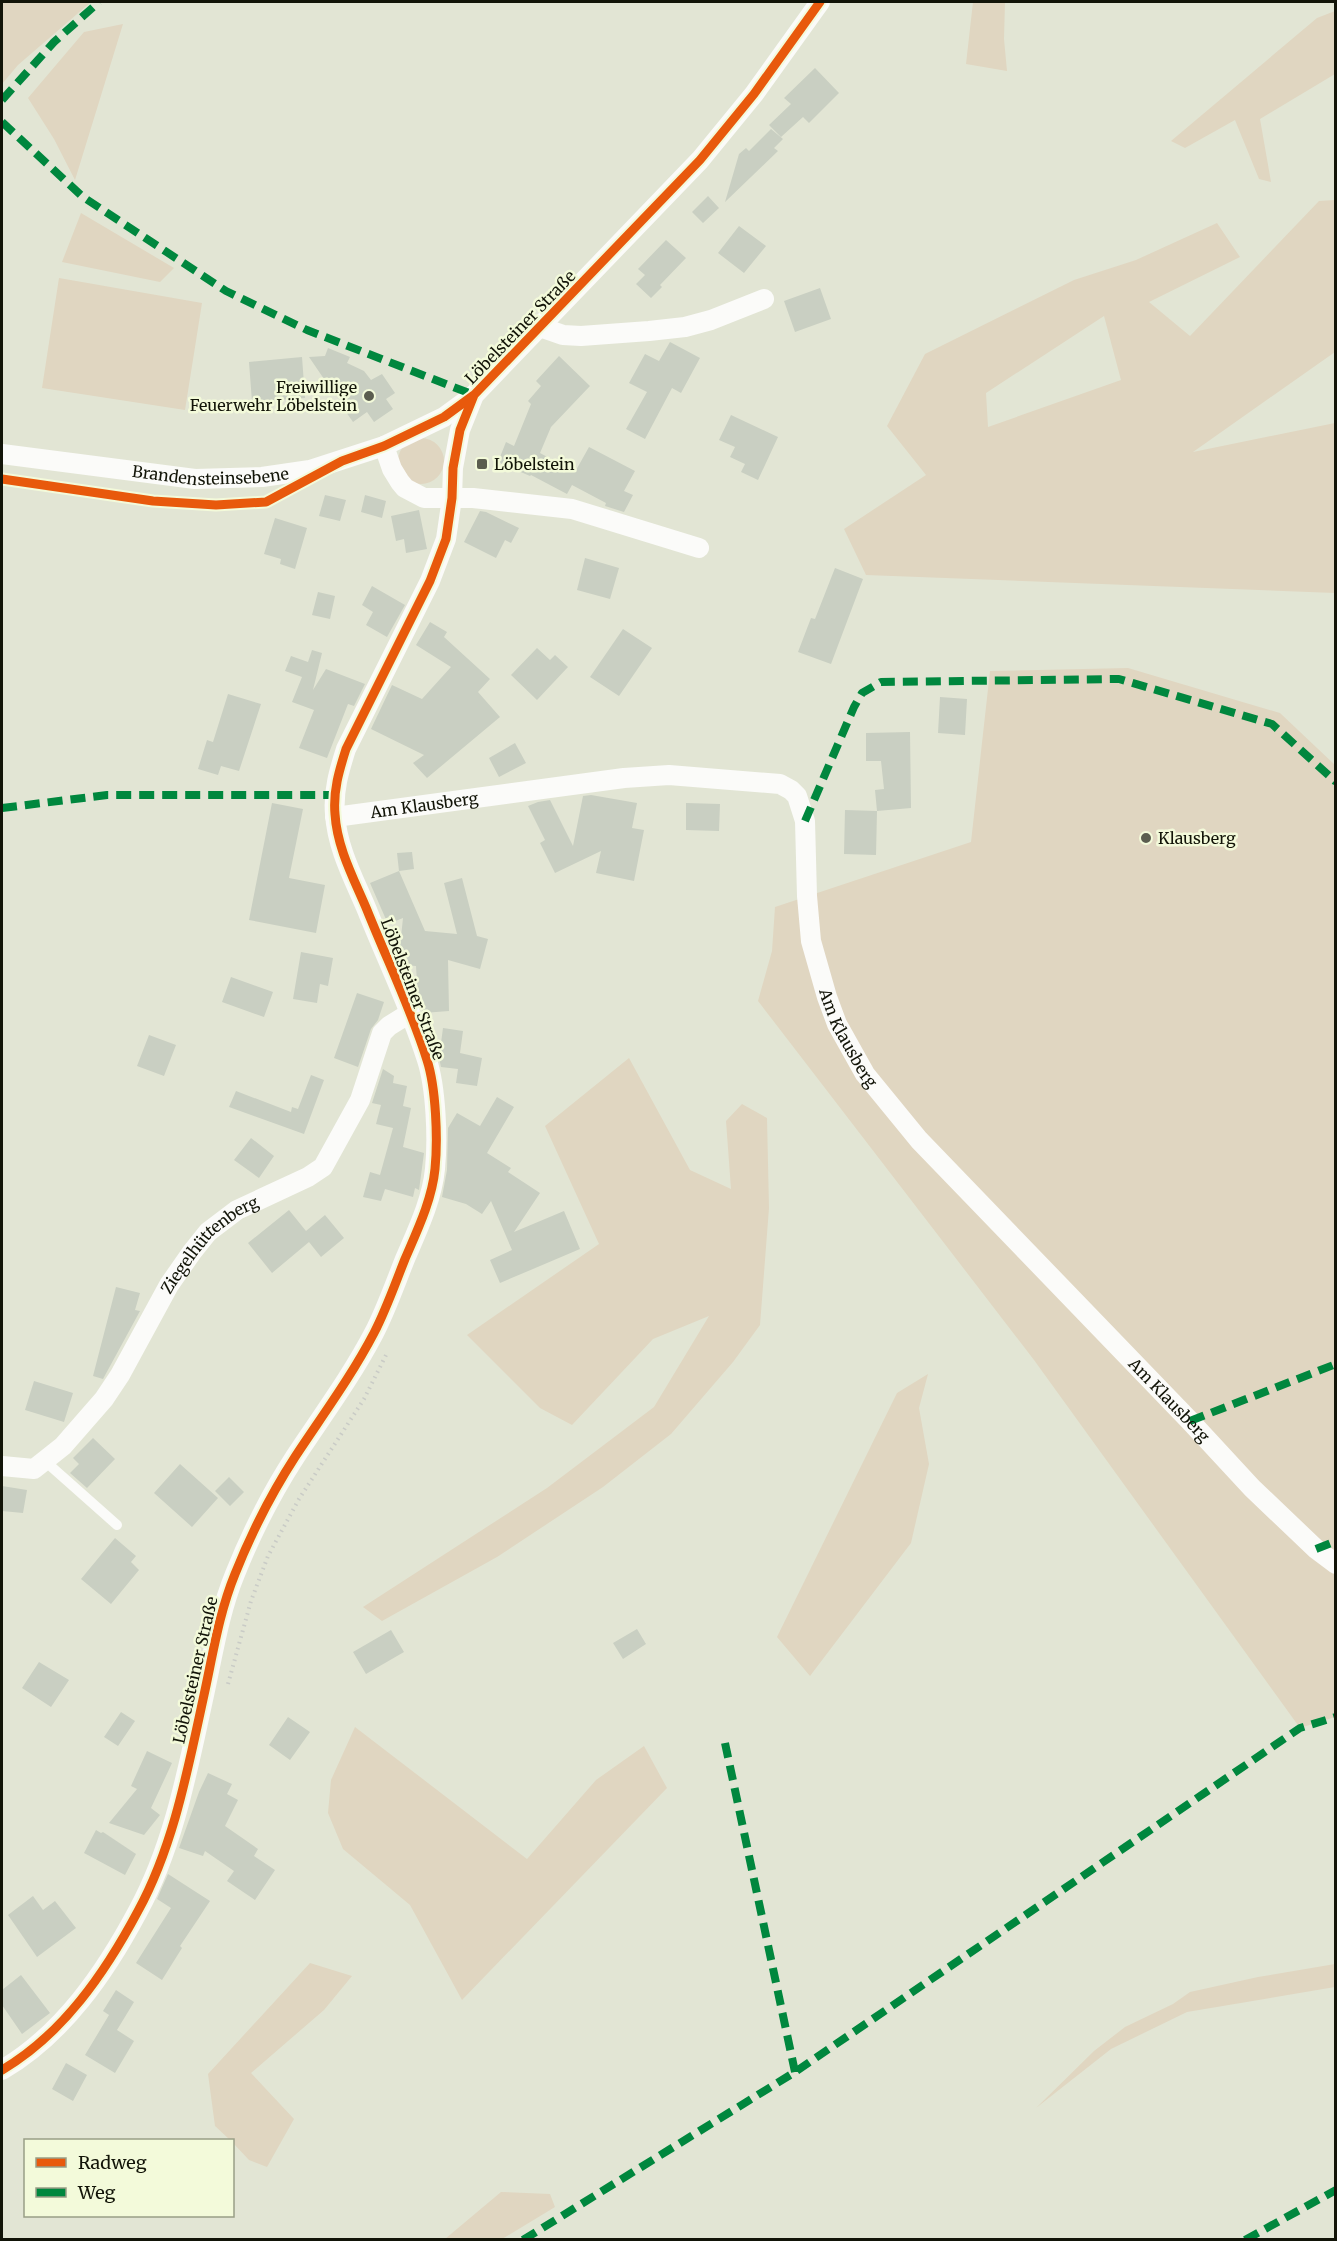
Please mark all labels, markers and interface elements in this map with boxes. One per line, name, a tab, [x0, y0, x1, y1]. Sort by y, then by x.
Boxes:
street label: Löbelsteiner Straße	[461, 266, 579, 388]
place label: Freiwillige Feuerwehr Löbelstein	[190, 377, 357, 415]
marker: Freiwillige Feuerwehr Löbelstein	[362, 389, 376, 403]
place label: Löbelstein	[494, 454, 575, 474]
marker: Löbelstein	[475, 457, 489, 471]
street label: Brandensteinsebene	[131, 461, 290, 489]
street label: Am Klausberg	[368, 788, 480, 822]
place label: Klausberg	[1158, 828, 1236, 848]
marker: Klausberg	[1139, 831, 1153, 845]
street label: Löbelsteiner Straße	[377, 915, 449, 1063]
street label: Am Klausberg	[815, 985, 882, 1092]
street label: Ziegelhüttenberg	[156, 1191, 262, 1297]
street label: Am Klausberg	[1124, 1353, 1214, 1446]
street label: Löbelsteiner Straße	[168, 1595, 222, 1745]
legend	[24, 2139, 234, 2217]
text: Radweg	[78, 2151, 147, 2174]
text: Weg	[77, 2181, 116, 2204]

